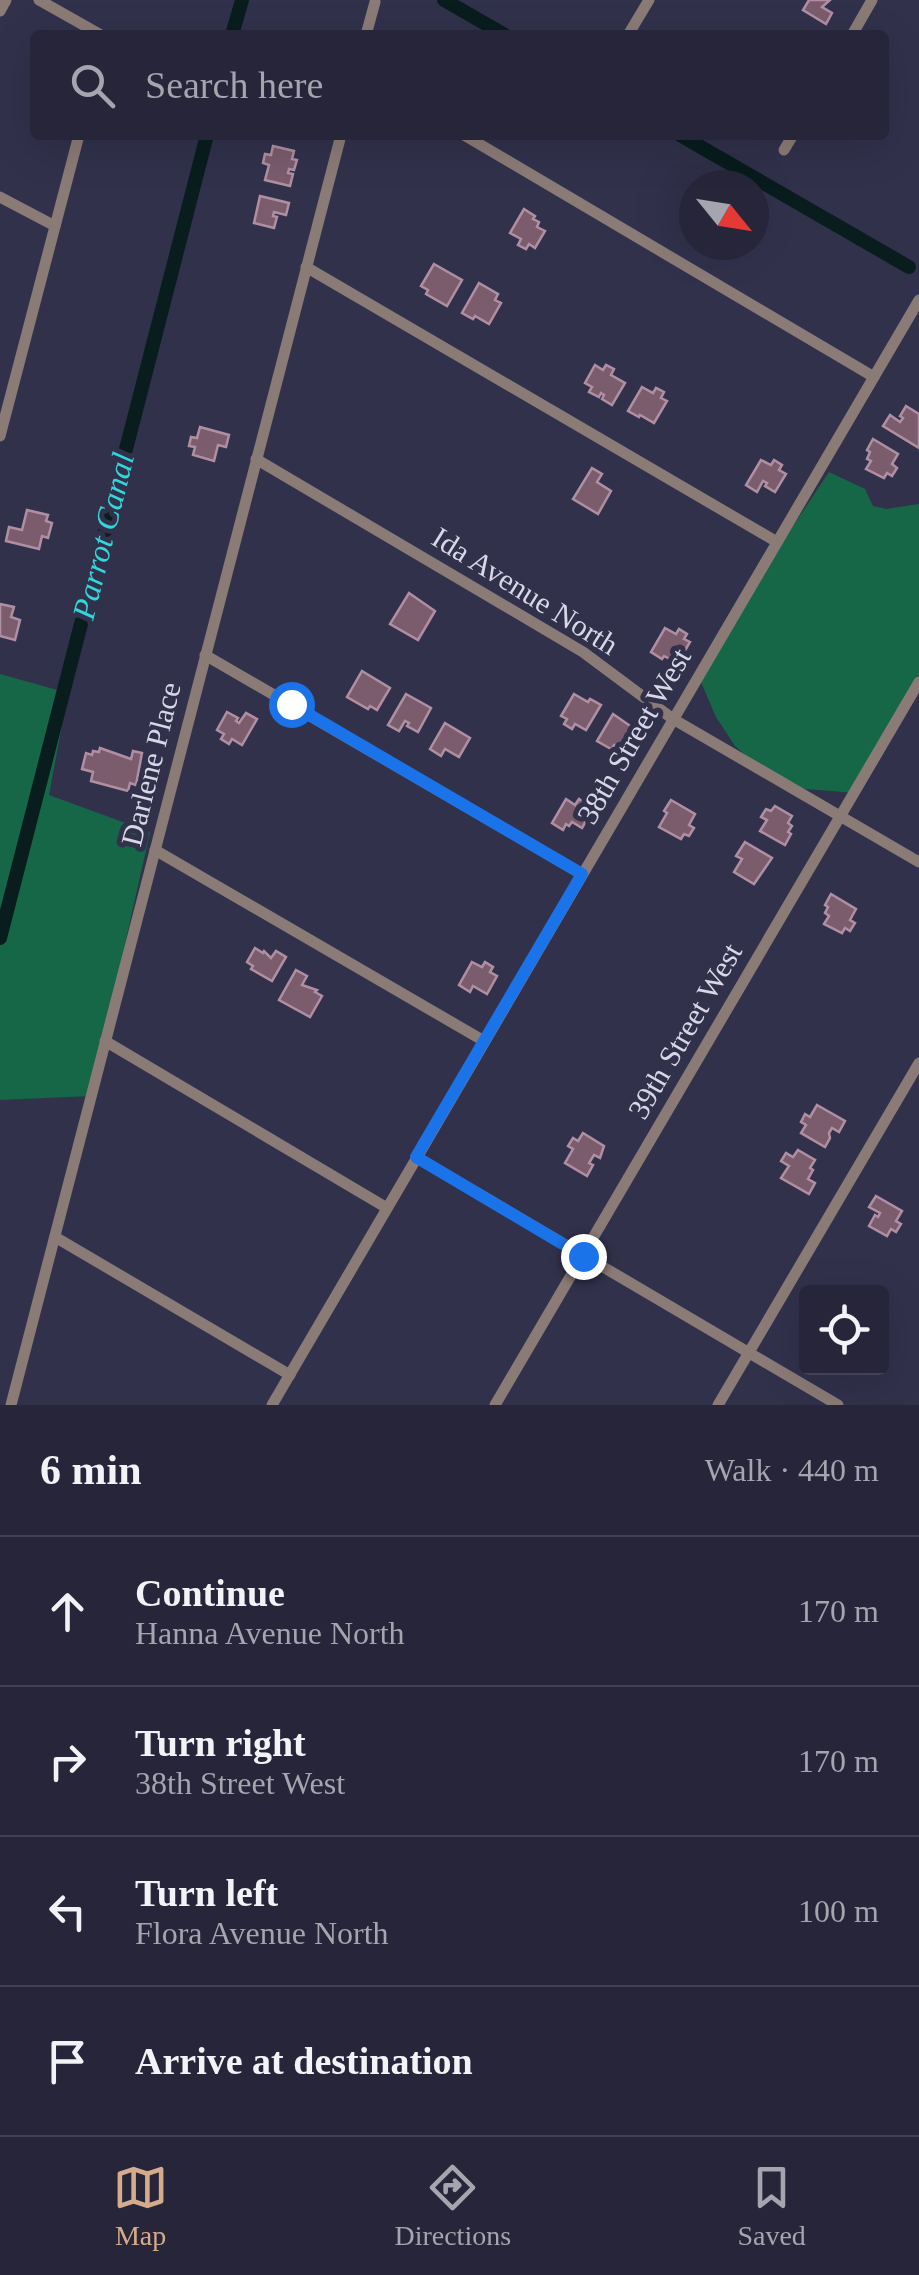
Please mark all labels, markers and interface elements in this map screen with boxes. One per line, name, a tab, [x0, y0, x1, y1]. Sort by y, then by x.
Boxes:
search box	[30, 30, 889, 140]
icon: search	[65, 58, 120, 113]
text: Search here	[145, 64, 323, 106]
north arrow	[679, 170, 769, 260]
water label: Parrot Canal	[65, 449, 141, 624]
street label: Ida Avenue North	[426, 520, 624, 661]
street label: 38th Street West	[570, 642, 697, 829]
street label: Darlene Place	[114, 679, 187, 849]
route start	[269, 682, 315, 728]
street label: 39th Street West	[621, 937, 748, 1124]
route end	[561, 1234, 607, 1280]
map controls	[799, 1285, 889, 1375]
button: locate	[799, 1285, 889, 1375]
text: 6 min	[40, 1447, 142, 1493]
text: Walk · 440 m	[705, 1452, 879, 1488]
text: Continue	[135, 1572, 285, 1614]
icon: ahead	[40, 1584, 95, 1639]
text: 170 m	[798, 1593, 879, 1629]
text: Hanna Avenue North	[135, 1615, 405, 1651]
text: Turn right	[135, 1722, 306, 1764]
icon: right	[40, 1734, 95, 1789]
text: 170 m	[798, 1743, 879, 1779]
text: 38th Street West	[135, 1765, 345, 1801]
text: Turn left	[135, 1872, 278, 1914]
icon: left	[40, 1884, 95, 1939]
text: 100 m	[798, 1893, 879, 1929]
text: Flora Avenue North	[135, 1915, 389, 1951]
icon: arrive	[40, 2034, 95, 2089]
text: Arrive at destination	[135, 2040, 473, 2082]
tab: Map	[113, 2160, 168, 2252]
tab: Directions	[394, 2160, 511, 2252]
tab: Saved	[737, 2160, 806, 2252]

